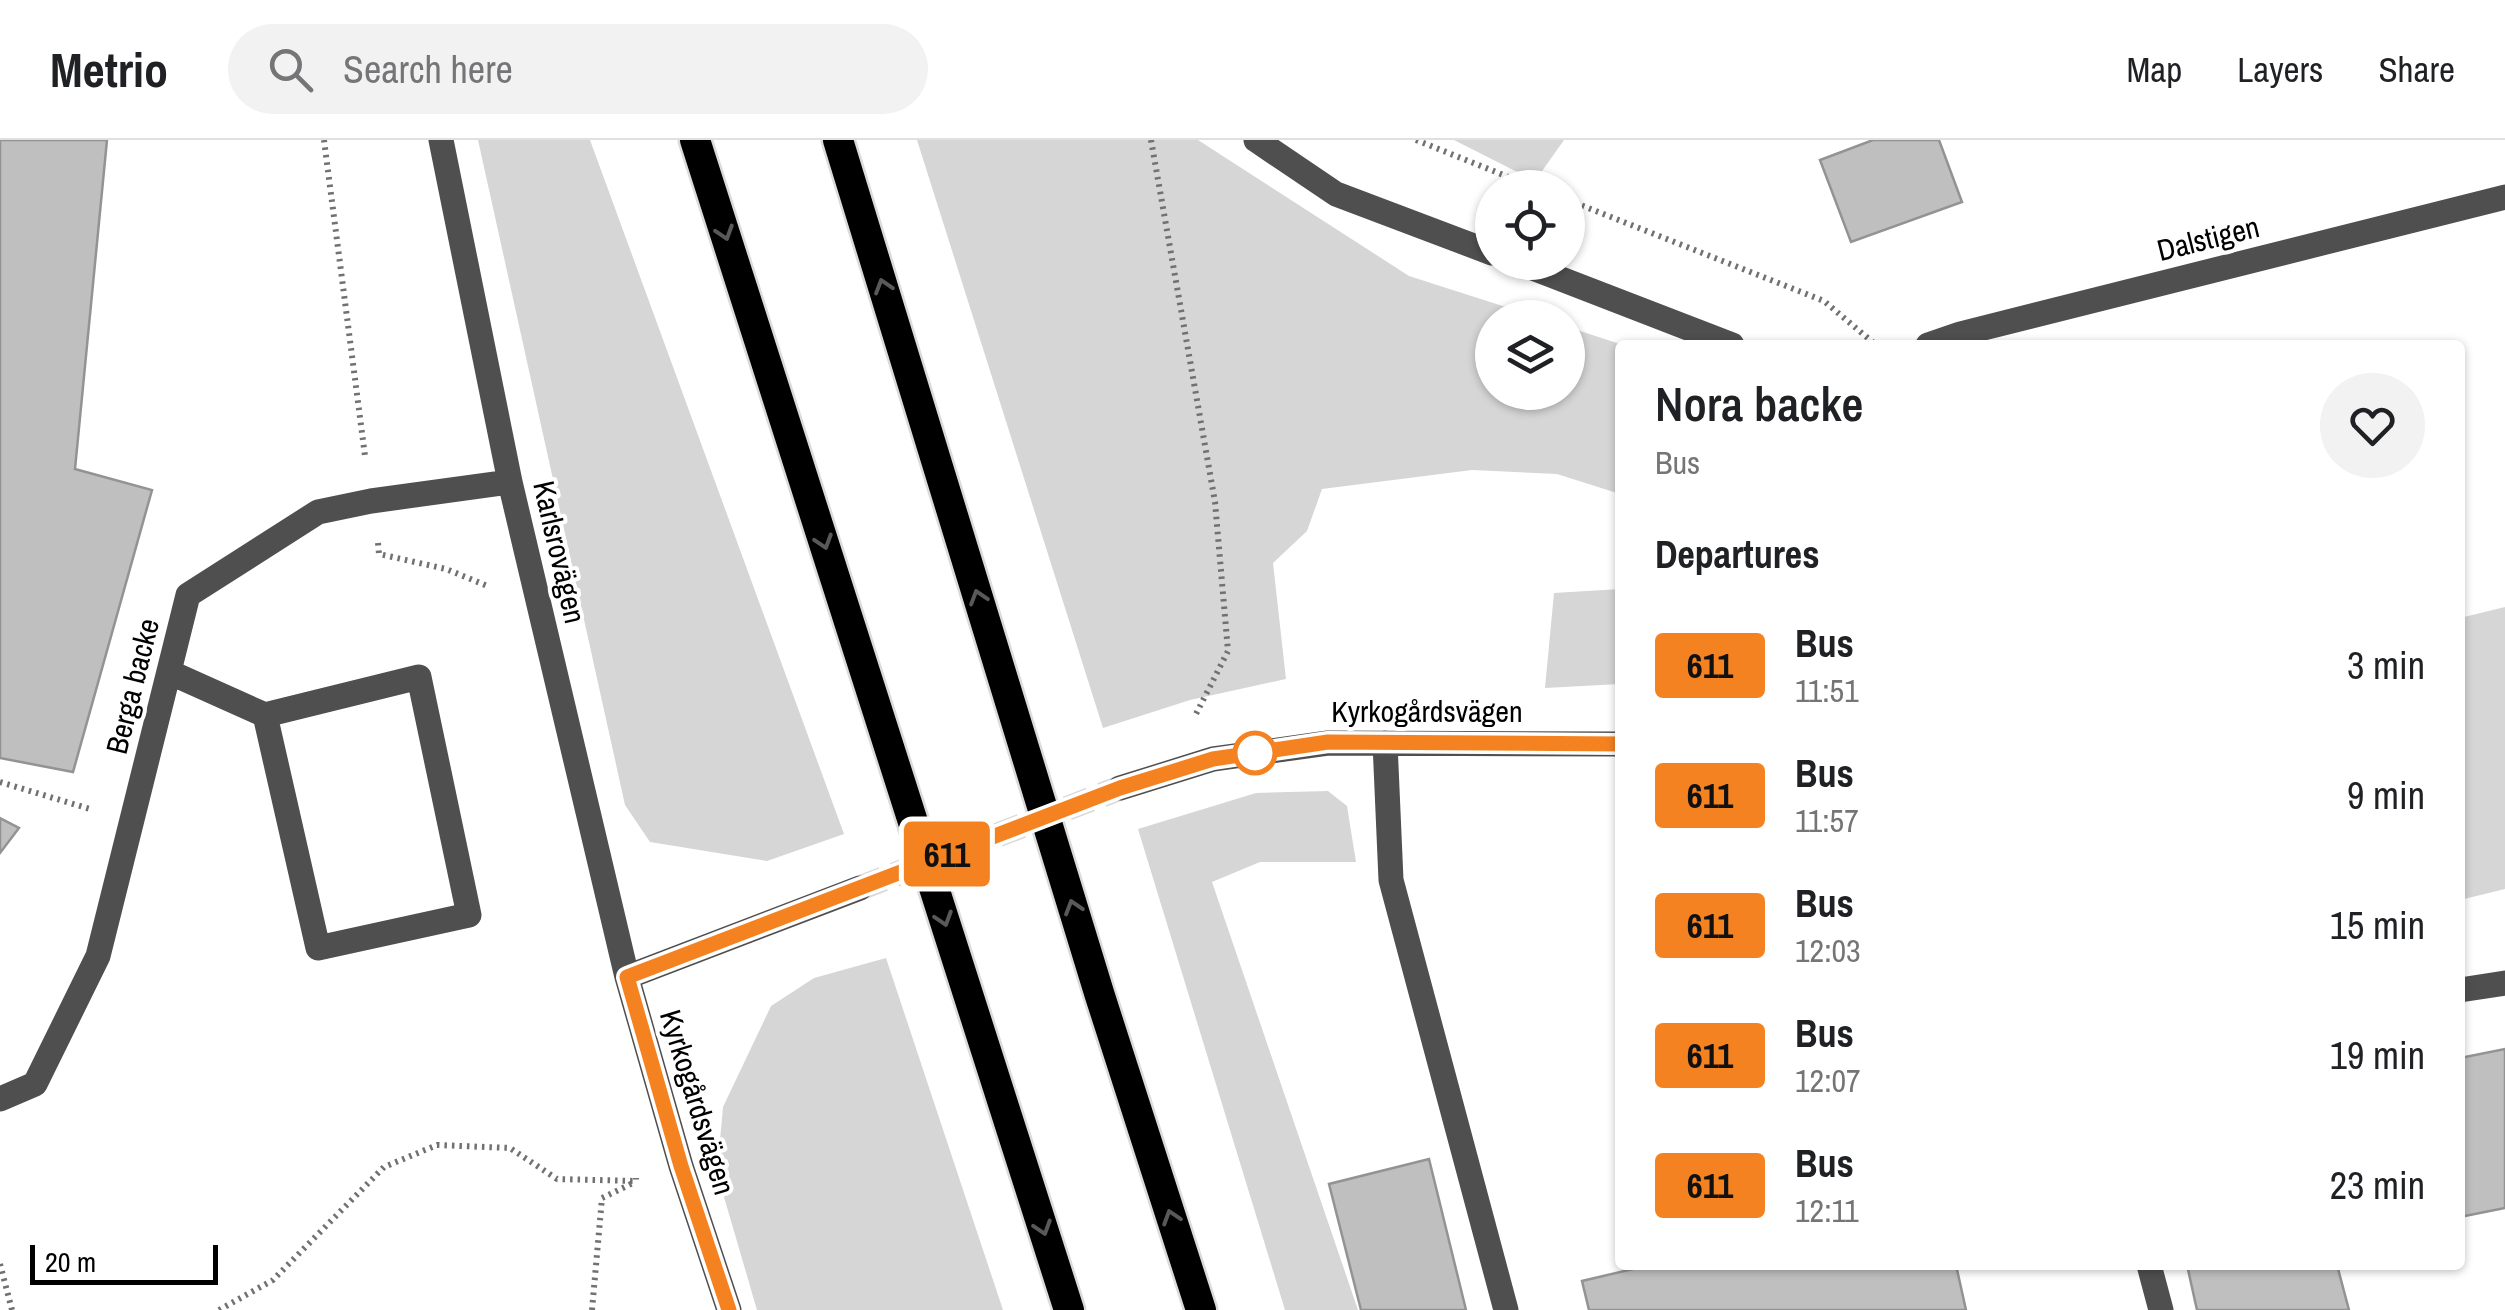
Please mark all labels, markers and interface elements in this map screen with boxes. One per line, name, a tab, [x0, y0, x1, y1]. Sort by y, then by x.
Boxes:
search box	[228, 24, 928, 114]
text: Metrio	[50, 37, 168, 102]
icon: search	[263, 42, 318, 97]
text: Search here	[343, 44, 513, 95]
text: Map	[2126, 46, 2182, 93]
text: Layers	[2237, 46, 2323, 93]
text: Share	[2378, 46, 2455, 93]
map controls	[1475, 170, 1585, 410]
button: locate	[1475, 170, 1585, 280]
street label: Dalstigen	[2153, 206, 2263, 270]
one-way arrow	[713, 224, 733, 241]
one-way arrow	[874, 278, 895, 295]
button: layers	[1475, 300, 1585, 410]
text: Nora backe	[1655, 371, 1863, 436]
button: heart	[2320, 373, 2425, 478]
text: Bus	[1655, 441, 1700, 484]
street label: Karlsrovägen	[524, 477, 596, 627]
text: Departures	[1655, 529, 1820, 580]
one-way arrow	[812, 533, 832, 550]
one-way arrow	[969, 589, 990, 606]
street label: Berga backe	[96, 614, 168, 758]
text: Bus	[1795, 618, 1854, 669]
text: 3 min	[2347, 640, 2425, 691]
text: 611	[1687, 642, 1733, 689]
text: 11:51	[1795, 669, 1859, 712]
street label: Kyrkogårdsvägen	[1331, 691, 1523, 731]
unlabelled marker	[1234, 732, 1276, 774]
text: Bus	[1795, 748, 1854, 799]
text: 9 min	[2347, 770, 2425, 821]
text: 611	[1687, 772, 1733, 819]
text: 11:57	[1795, 799, 1859, 842]
line badge: 611	[890, 822, 1004, 886]
text: 611	[924, 831, 970, 878]
text: Bus	[1795, 878, 1854, 929]
one-way arrow	[1064, 900, 1085, 917]
text: 15 min	[2330, 900, 2425, 951]
text: 611	[1687, 902, 1733, 949]
one-way arrow	[932, 909, 952, 926]
text: 12:03	[1795, 929, 1861, 972]
street label: Kyrkogårdsvägen	[651, 1005, 745, 1199]
text: Bus	[1795, 1008, 1854, 1059]
text: 19 min	[2330, 1030, 2425, 1081]
text: 611	[1687, 1032, 1733, 1079]
text: 12:07	[1795, 1059, 1861, 1102]
text: Bus	[1795, 1138, 1854, 1189]
text: 23 min	[2330, 1160, 2425, 1211]
text: 611	[1687, 1162, 1733, 1209]
text: 12:11	[1795, 1189, 1859, 1232]
one-way arrow	[1163, 1210, 1183, 1227]
one-way arrow	[1031, 1219, 1051, 1236]
scale bar	[30, 1240, 218, 1284]
text: 20 m	[45, 1243, 96, 1281]

